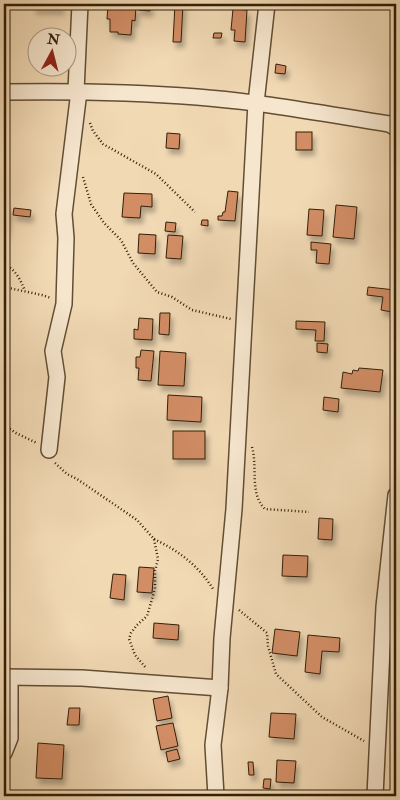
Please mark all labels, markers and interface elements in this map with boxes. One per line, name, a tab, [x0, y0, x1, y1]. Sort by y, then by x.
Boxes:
north arrow	[28, 28, 78, 78]
text: N	[45, 30, 61, 49]

